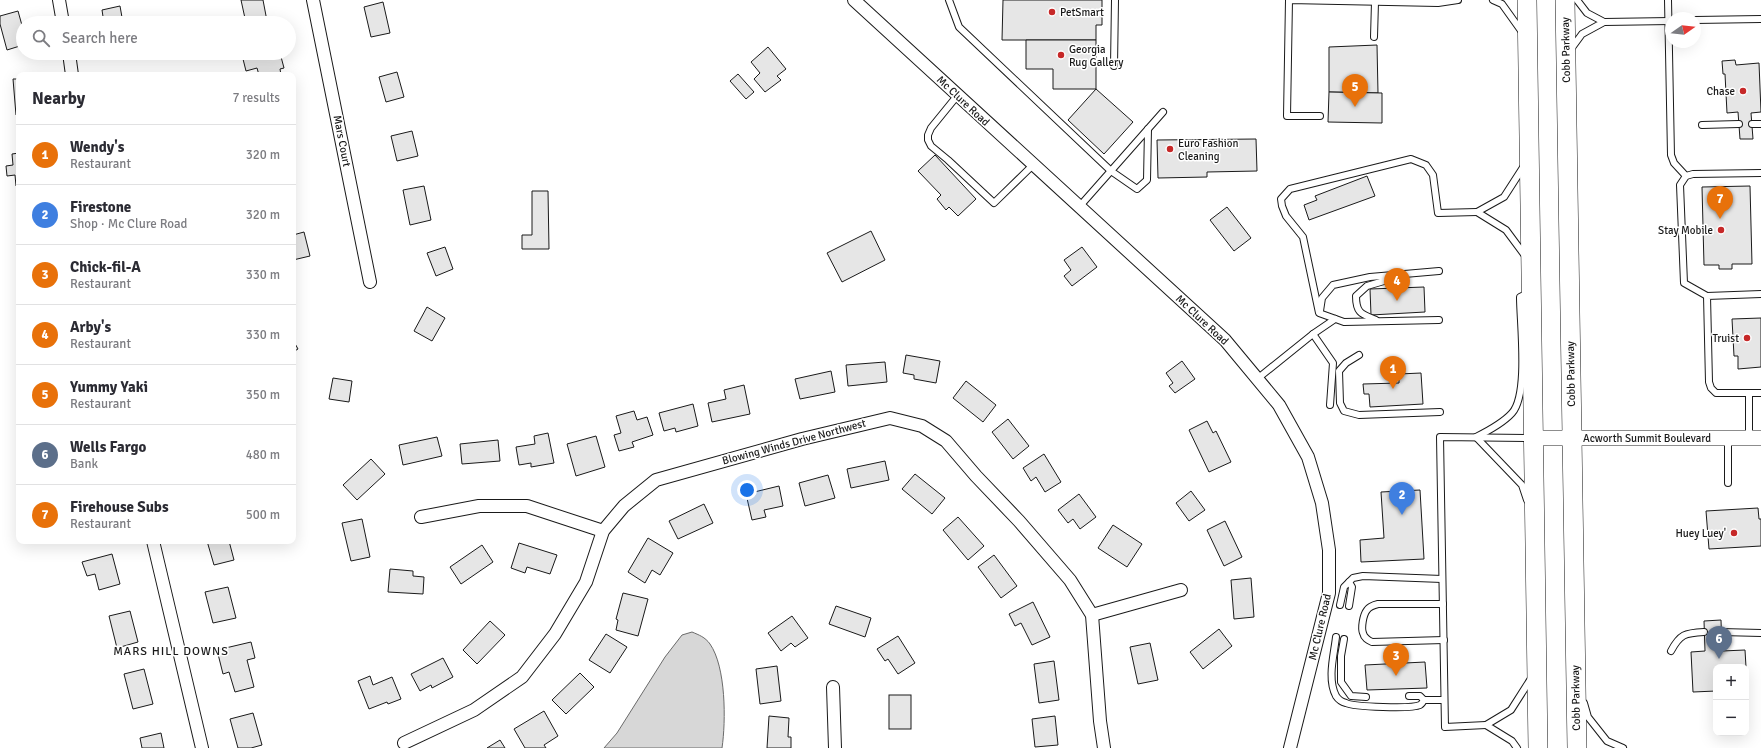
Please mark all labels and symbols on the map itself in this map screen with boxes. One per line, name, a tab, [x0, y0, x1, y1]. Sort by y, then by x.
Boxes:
place label: PetSmart	[1060, 6, 1104, 19]
marker: PetSmart	[1047, 7, 1057, 17]
north arrow	[1665, 12, 1701, 48]
street label: Cobb Parkway	[1559, 16, 1573, 83]
place label: Georgia Rug Gallery	[1069, 43, 1124, 69]
marker: Georgia Rug Gallery	[1056, 50, 1066, 60]
street label: Mc Clure Road	[934, 73, 992, 129]
pin: 5	[1342, 74, 1368, 107]
place label: Chase	[1706, 85, 1735, 98]
marker: Chase	[1738, 86, 1748, 96]
street label: Mars Court	[331, 114, 353, 168]
place label: Euro Fashion Cleaning	[1178, 137, 1239, 163]
marker: Euro Fashion Cleaning	[1165, 144, 1175, 154]
pin: 7	[1707, 186, 1733, 219]
place label: Stay Mobile	[1658, 224, 1713, 237]
marker: Stay Mobile	[1716, 225, 1726, 235]
pin: 4	[1384, 268, 1410, 301]
street label: Mc Clure Road	[1173, 292, 1231, 348]
place label: Truist	[1712, 332, 1739, 345]
marker: Truist	[1742, 333, 1752, 343]
street label: Cobb Parkway	[1564, 340, 1578, 407]
pin: 1	[1380, 356, 1406, 389]
street label: Blowing Winds Drive Northwest	[721, 417, 867, 467]
street label: Acworth Summit Boulevard	[1583, 432, 1711, 445]
your location	[737, 480, 757, 500]
pin: 2	[1389, 482, 1415, 515]
place label: Huey Luey'	[1675, 527, 1726, 540]
marker: Huey Luey'	[1729, 528, 1739, 538]
street label: Mc Clure Road	[1306, 592, 1334, 661]
pin: 6	[1706, 626, 1732, 659]
pin: 3	[1383, 643, 1409, 676]
district label: MARS HILL DOWNS	[113, 644, 229, 659]
street label: Cobb Parkway	[1569, 664, 1583, 731]

